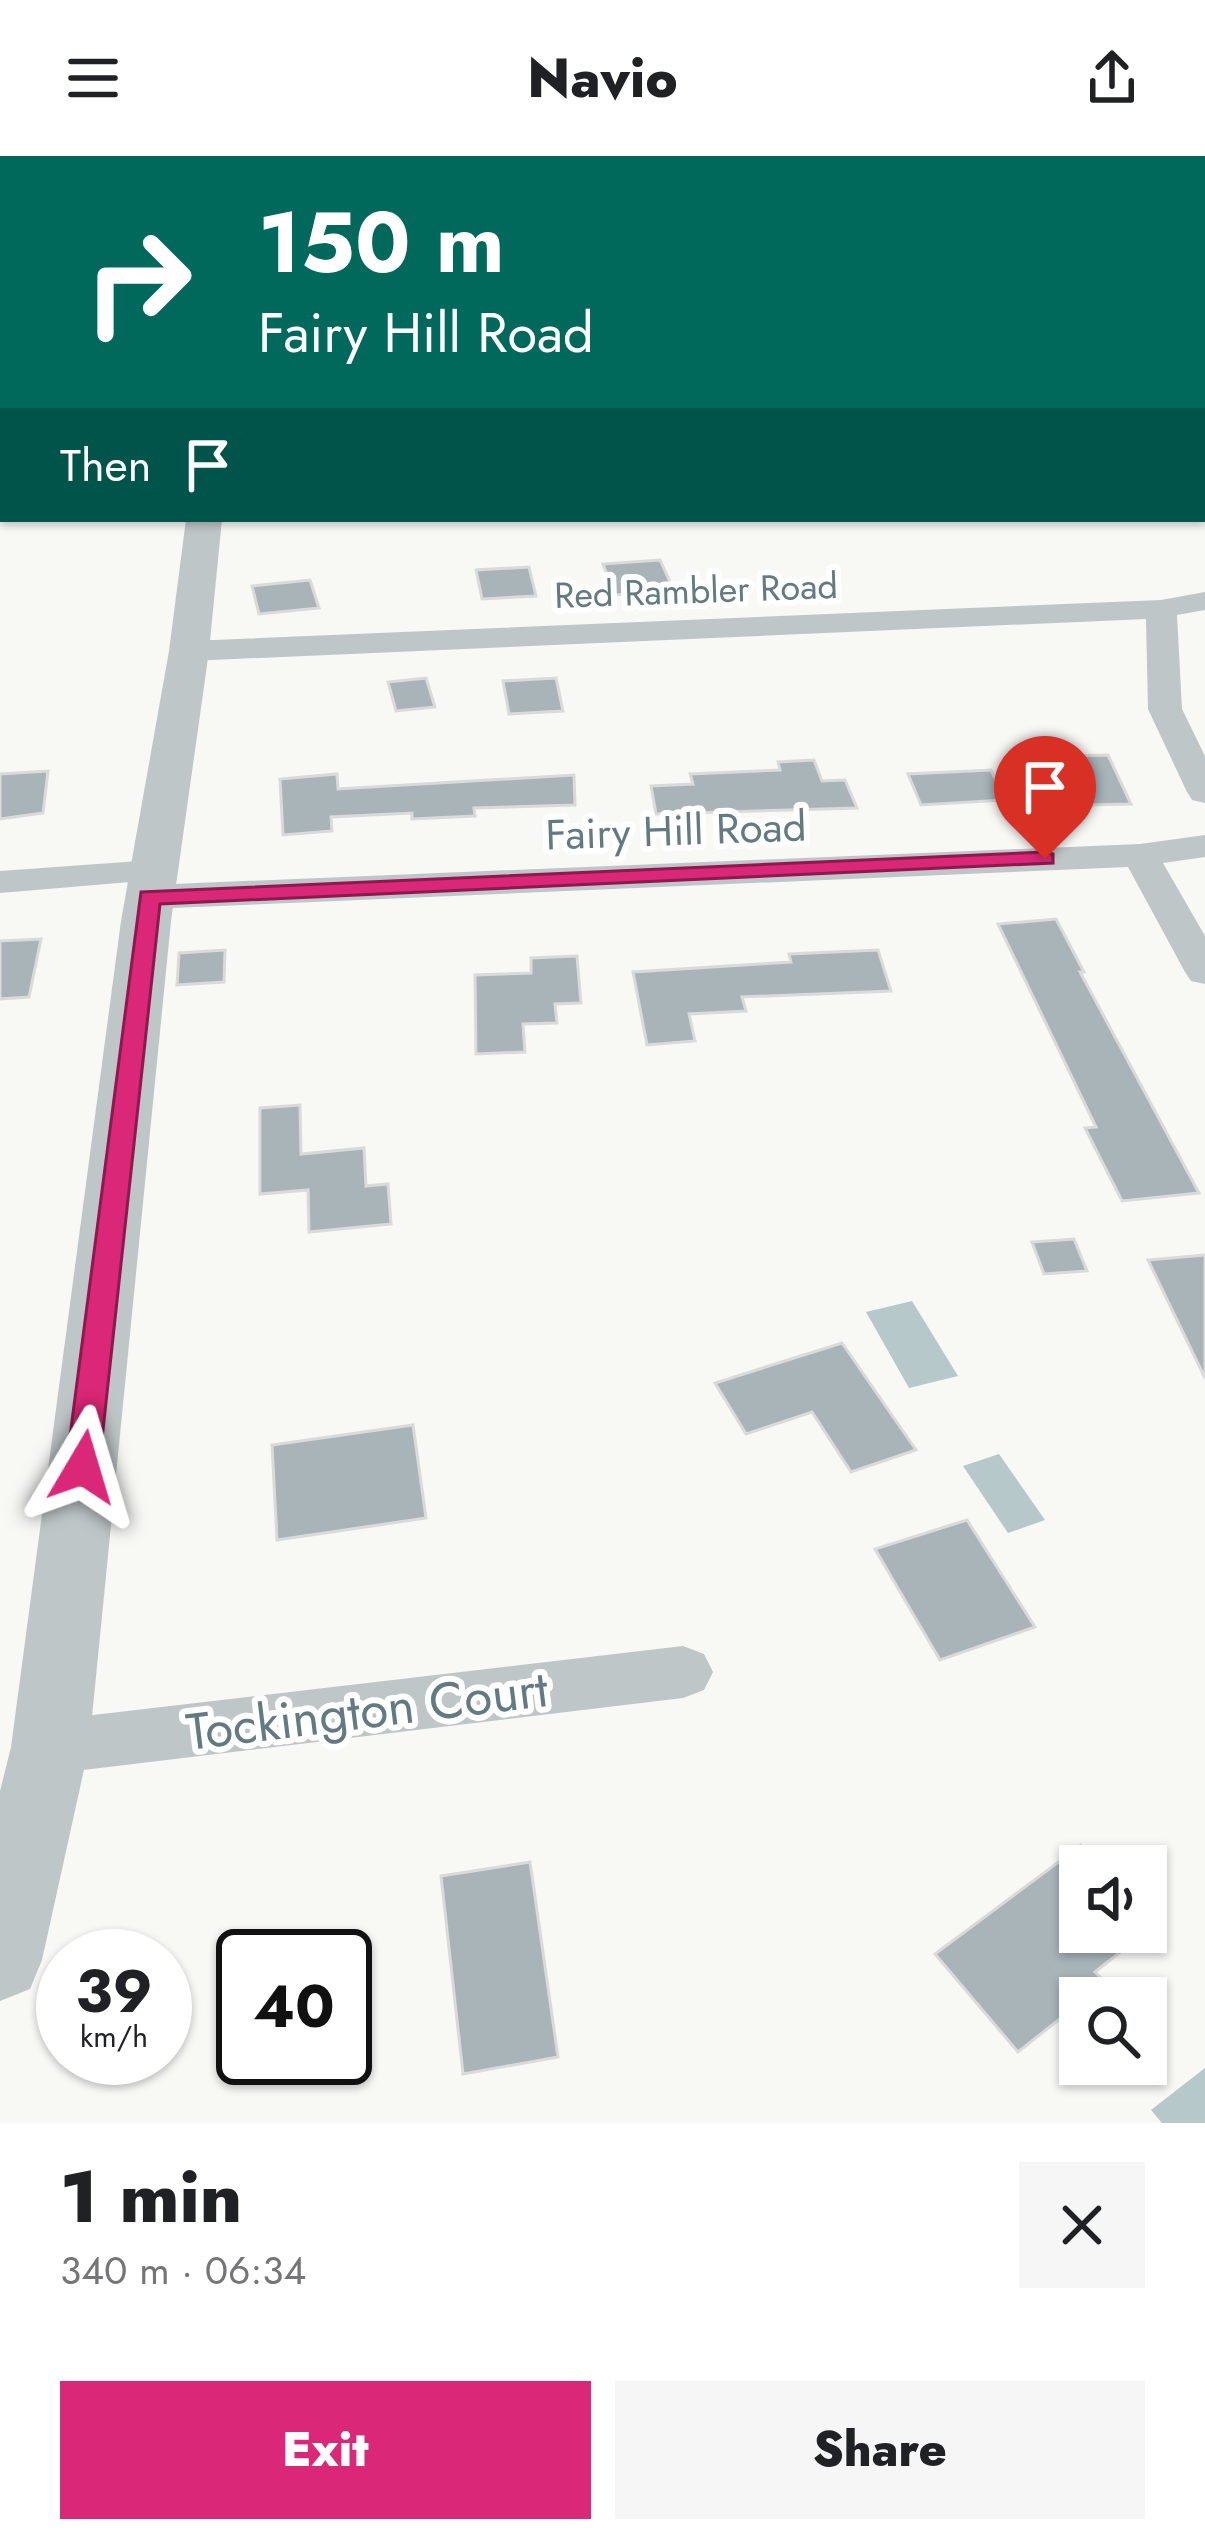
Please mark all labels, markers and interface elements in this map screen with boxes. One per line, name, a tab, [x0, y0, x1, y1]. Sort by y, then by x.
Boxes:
text: Navio	[527, 39, 678, 117]
icon: menu	[60, 45, 126, 111]
icon: share	[1079, 45, 1145, 111]
text: 150 m	[258, 182, 505, 304]
icon: right	[60, 204, 216, 360]
text: Fairy Hill Road	[258, 294, 594, 372]
icon: arrive	[175, 432, 241, 498]
text: Then	[60, 433, 151, 498]
street label: Red Rambler Road	[553, 559, 839, 621]
pin	[994, 736, 1096, 859]
icon: arrive	[1012, 754, 1078, 820]
street label: Fairy Hill Road	[544, 795, 808, 866]
position arrow	[20, 1404, 146, 1530]
street label: Tockington Court	[182, 1651, 552, 1769]
map controls	[1059, 1845, 1167, 2085]
button: sound	[1059, 1845, 1167, 1953]
speed limit sign: 40	[216, 1929, 372, 2085]
text: 39	[75, 1948, 153, 2035]
button: search	[1059, 1977, 1167, 2085]
text: km/h	[80, 2015, 148, 2058]
text: 1 min	[60, 2145, 242, 2249]
button: close	[1019, 2162, 1145, 2288]
text: 340 m · 06:34	[60, 2242, 306, 2299]
button: Exit	[60, 2381, 591, 2519]
button: Share	[615, 2381, 1145, 2519]

